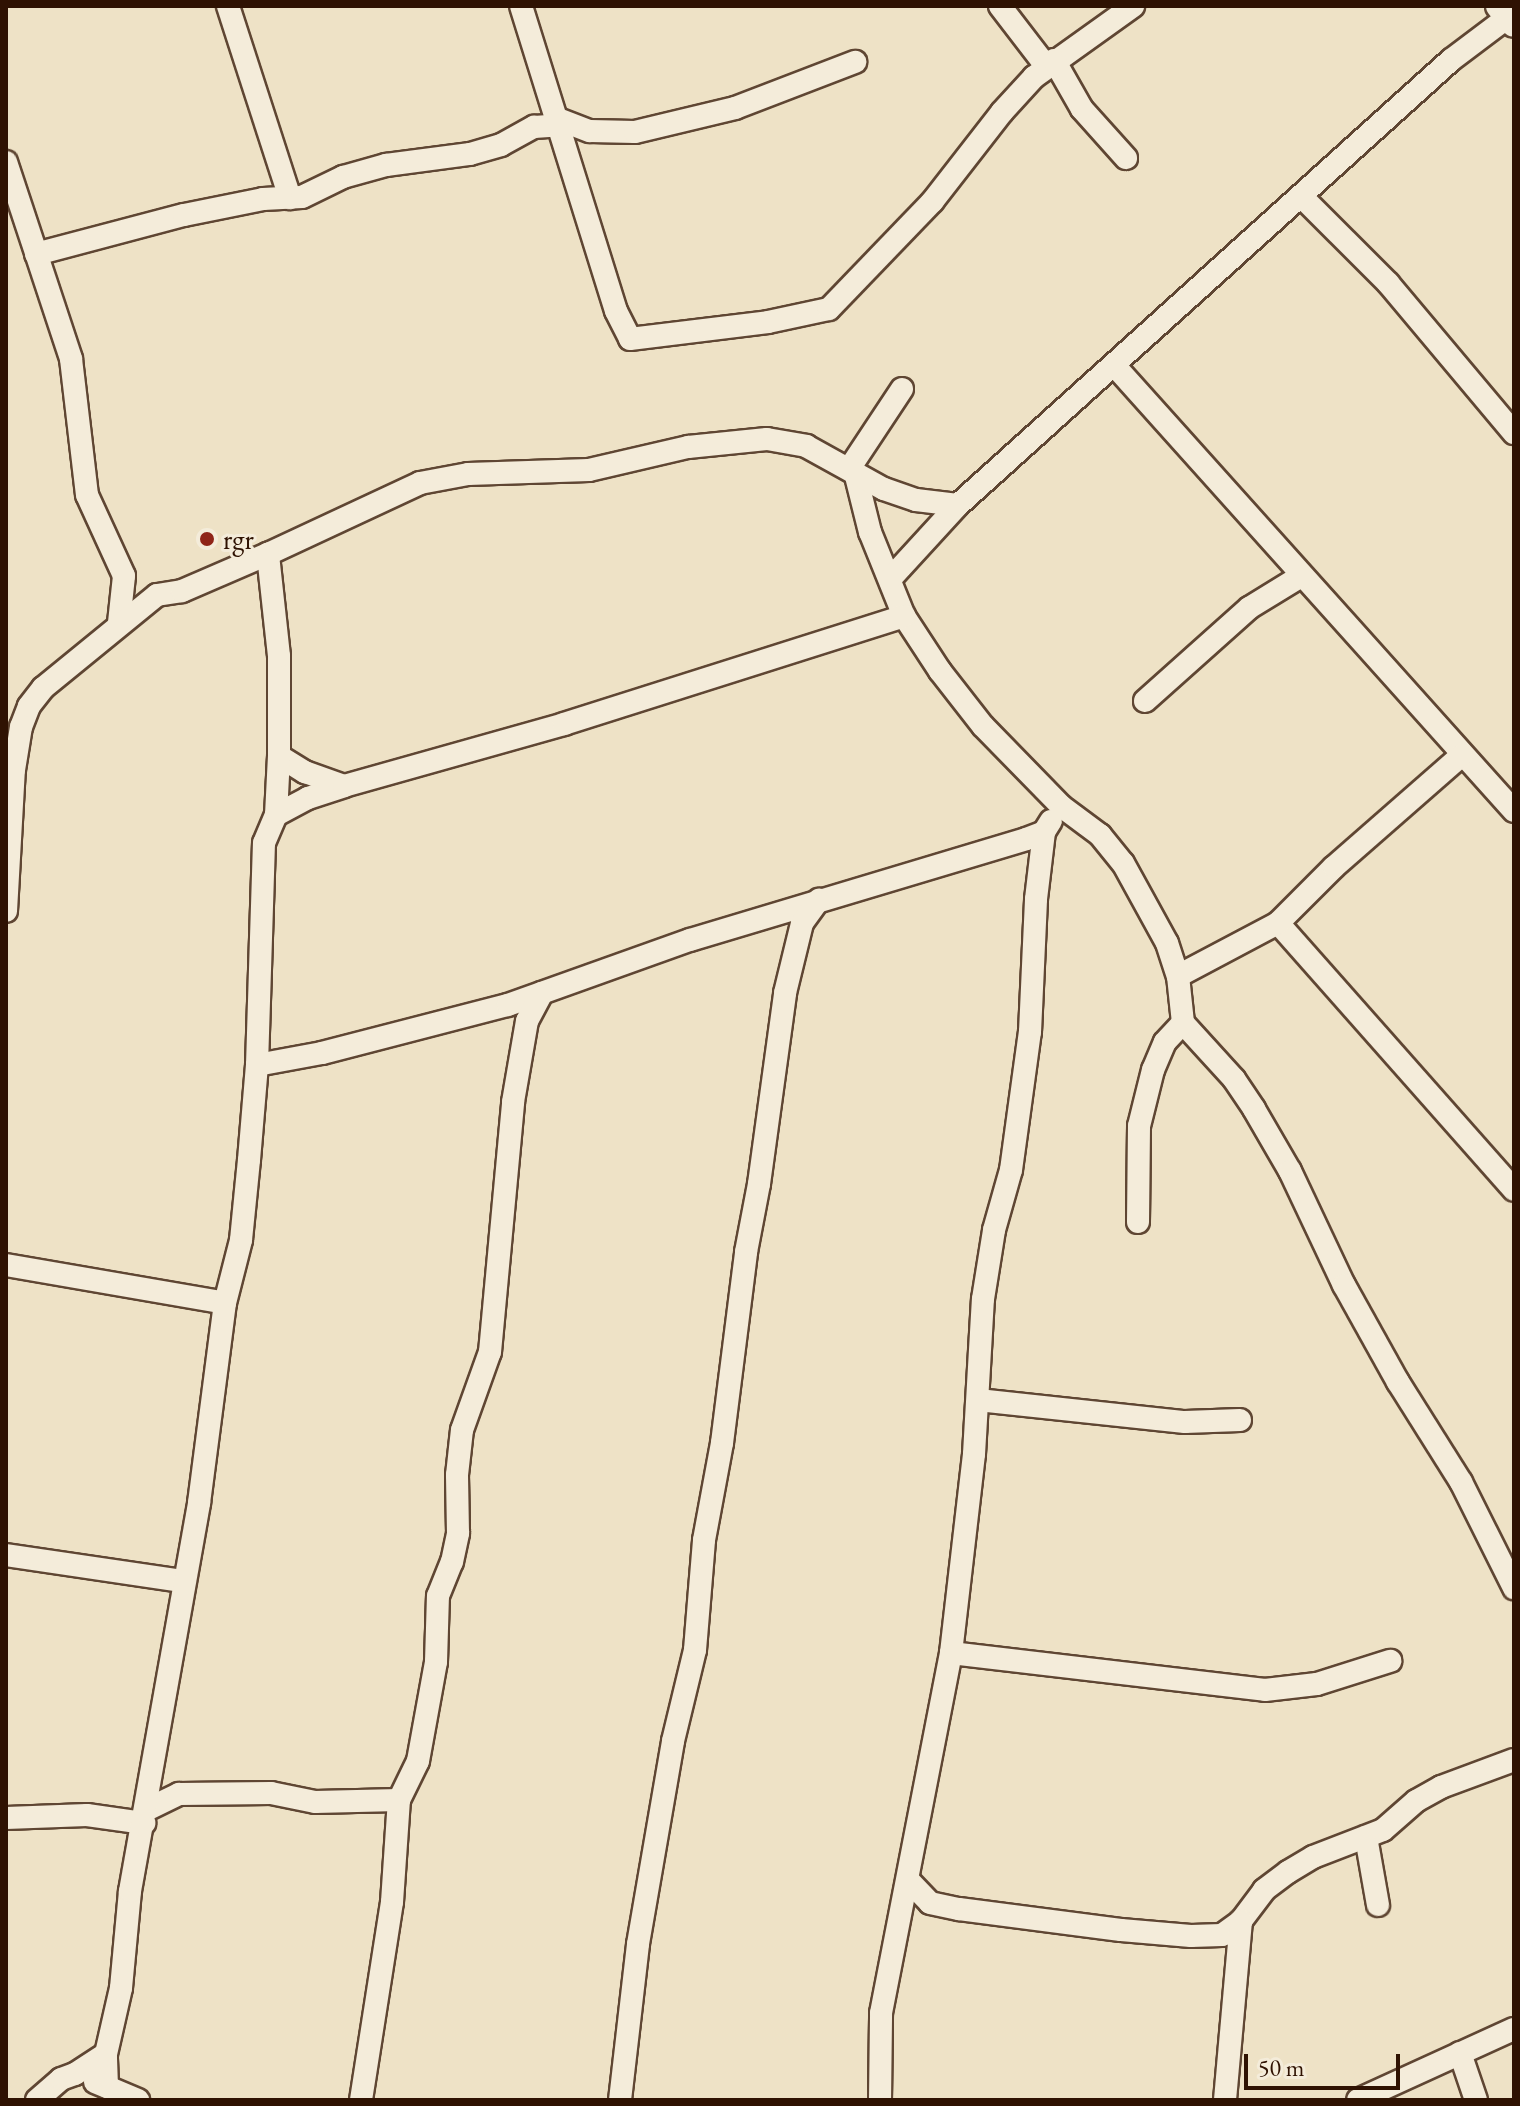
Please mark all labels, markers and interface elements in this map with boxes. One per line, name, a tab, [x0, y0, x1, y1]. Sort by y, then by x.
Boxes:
place label: rgr	[223, 522, 254, 556]
marker: rgr	[198, 530, 216, 548]
scale bar	[1248, 2038, 1404, 2088]
text: 50 m	[1258, 2052, 1305, 2083]

